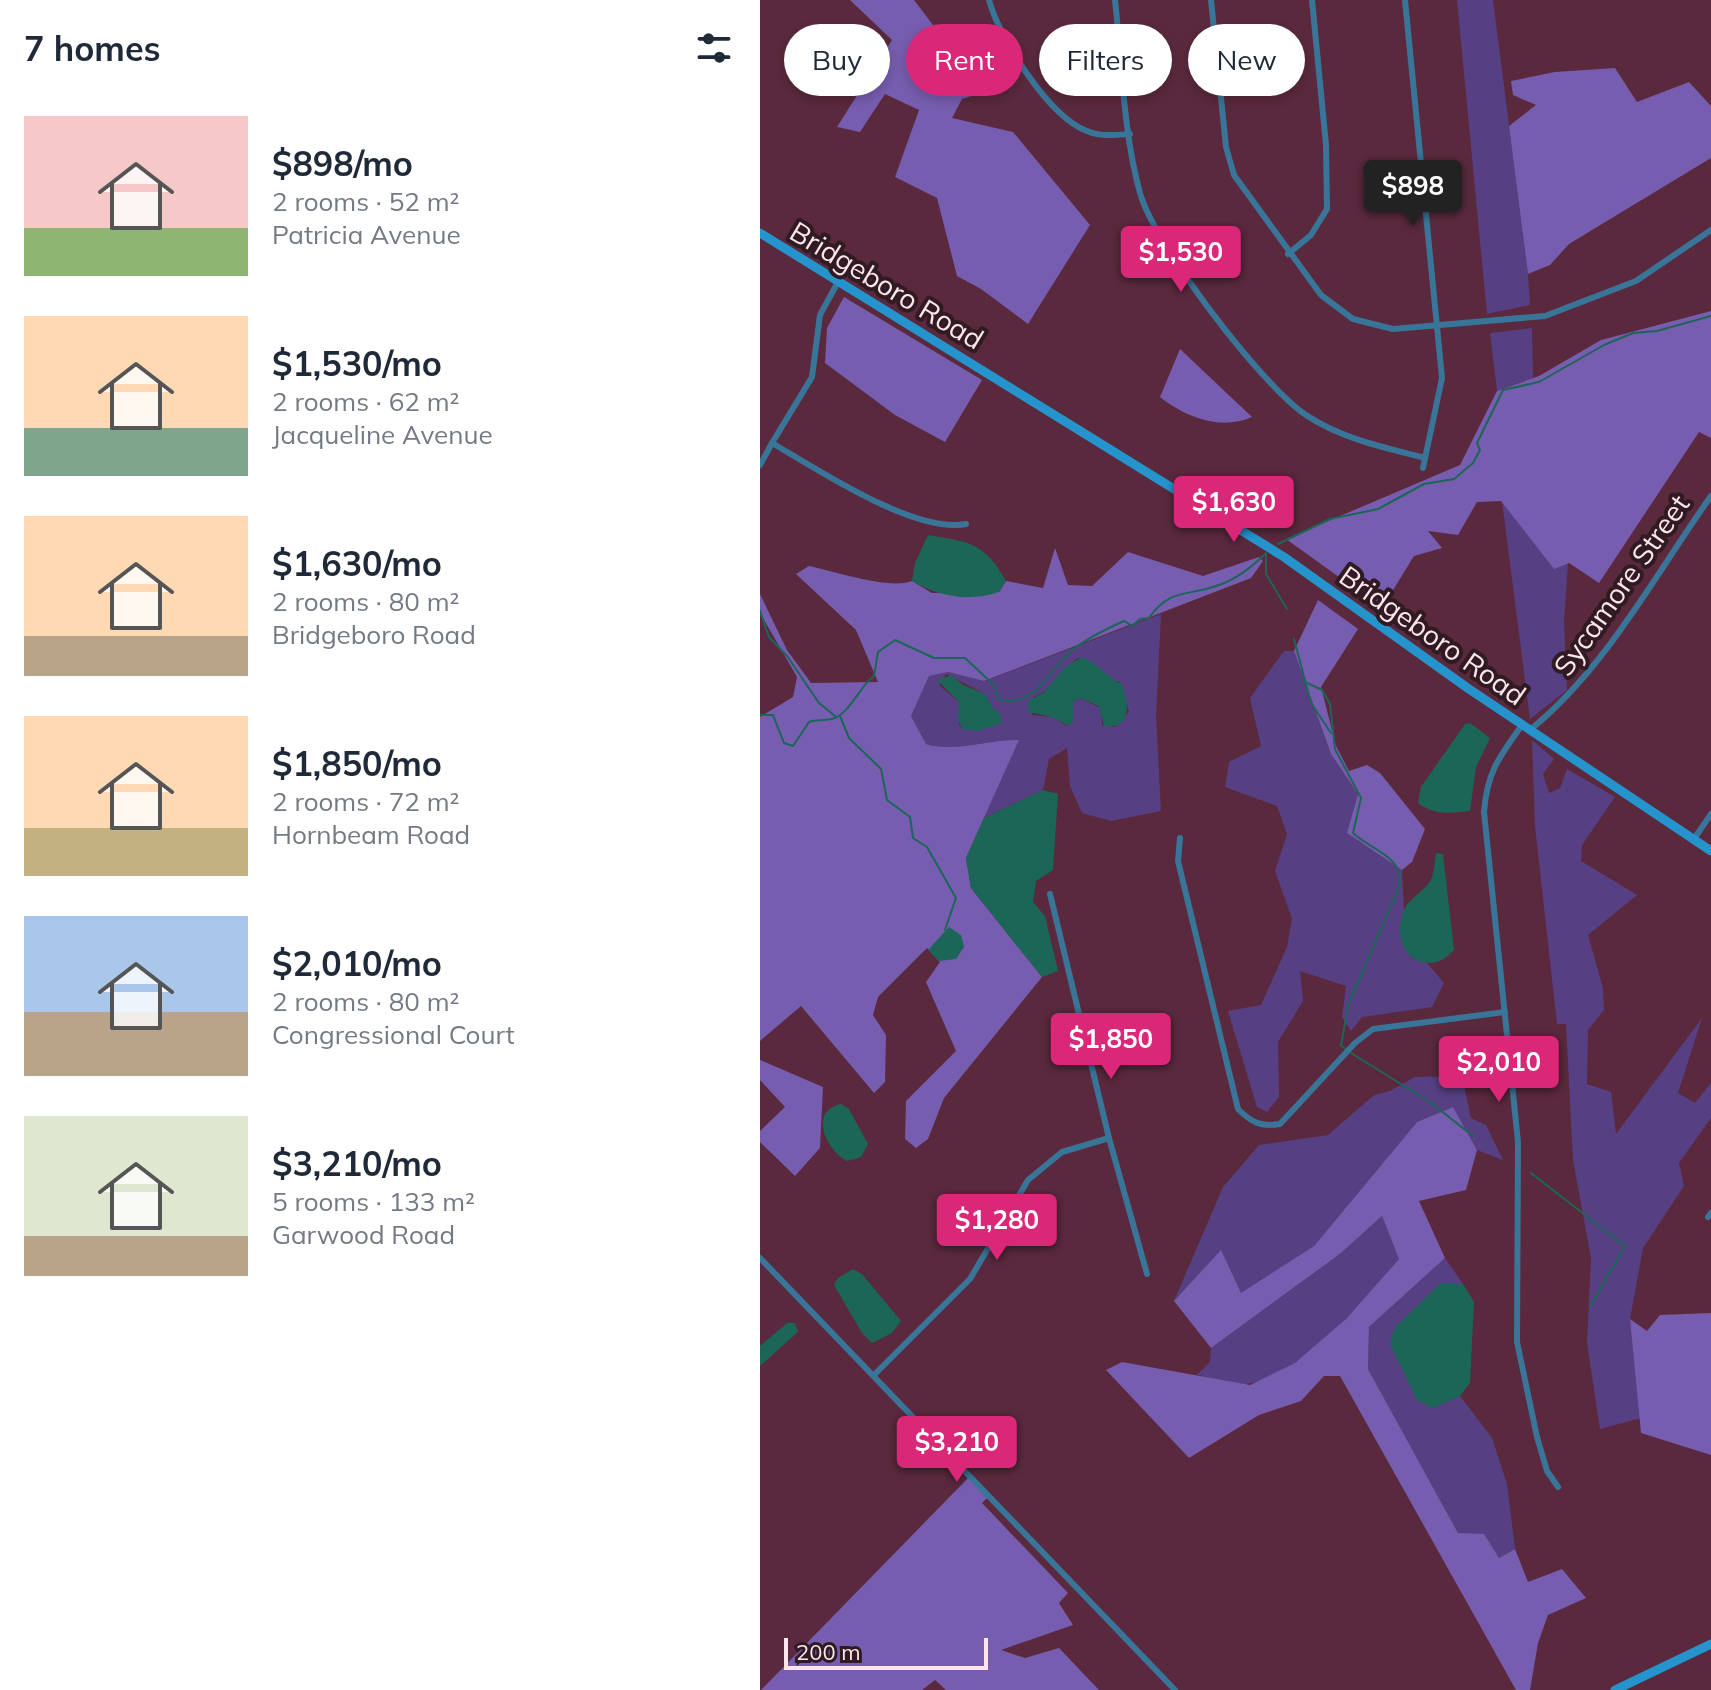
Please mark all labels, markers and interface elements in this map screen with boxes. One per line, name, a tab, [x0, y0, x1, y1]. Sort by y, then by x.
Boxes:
chip: Buy	[784, 24, 890, 96]
chip: Rent	[906, 24, 1023, 96]
chip: Filters	[1039, 24, 1172, 96]
chip: New	[1188, 24, 1305, 96]
icon: filters	[692, 26, 736, 70]
text: 7 homes	[24, 27, 161, 70]
text: $898/mo	[272, 142, 413, 185]
icon: home	[88, 148, 184, 244]
pin: $898	[1366, 160, 1460, 228]
text: $898	[1382, 169, 1444, 202]
text: 2 rooms · 52 m²	[272, 185, 459, 218]
street label: Bridgeboro Road	[784, 213, 990, 357]
text: Patricia Avenue	[272, 218, 461, 251]
pin: $1,530	[1116, 226, 1246, 294]
text: $1,530	[1139, 235, 1223, 268]
text: $1,530/mo	[272, 342, 442, 385]
icon: home	[88, 348, 184, 444]
text: 2 rooms · 62 m²	[272, 385, 459, 418]
text: Jacqueline Avenue	[272, 418, 493, 451]
pin: $1,630	[1169, 476, 1299, 544]
text: $1,630	[1192, 485, 1276, 518]
street label: Sycamore Street	[1546, 488, 1697, 682]
text: $1,630/mo	[272, 542, 442, 585]
icon: home	[88, 548, 184, 644]
street label: Bridgeboro Road	[1333, 558, 1533, 712]
text: 2 rooms · 80 m²	[272, 585, 459, 618]
text: Bridgeboro Road	[272, 618, 476, 651]
text: $1,850/mo	[272, 742, 442, 785]
icon: home	[88, 748, 184, 844]
text: 2 rooms · 72 m²	[272, 785, 459, 818]
text: Hornbeam Road	[272, 818, 470, 851]
text: $2,010/mo	[272, 942, 442, 985]
icon: home	[88, 948, 184, 1044]
text: 2 rooms · 80 m²	[272, 985, 459, 1018]
pin: $1,850	[1046, 1013, 1176, 1081]
text: Congressional Court	[272, 1018, 515, 1051]
text: $1,850	[1069, 1022, 1153, 1055]
pin: $2,010	[1434, 1036, 1564, 1104]
text: $2,010	[1457, 1045, 1541, 1078]
text: $3,210/mo	[272, 1142, 442, 1185]
icon: home	[88, 1148, 184, 1244]
text: 5 rooms · 133 m²	[272, 1185, 475, 1218]
pin: $1,280	[932, 1194, 1062, 1262]
text: $1,280	[955, 1203, 1039, 1236]
text: Garwood Road	[272, 1218, 455, 1251]
pin: $3,210	[892, 1416, 1022, 1484]
text: $3,210	[915, 1425, 999, 1458]
scale bar	[784, 1634, 988, 1670]
text: 200 m	[796, 1638, 861, 1666]

